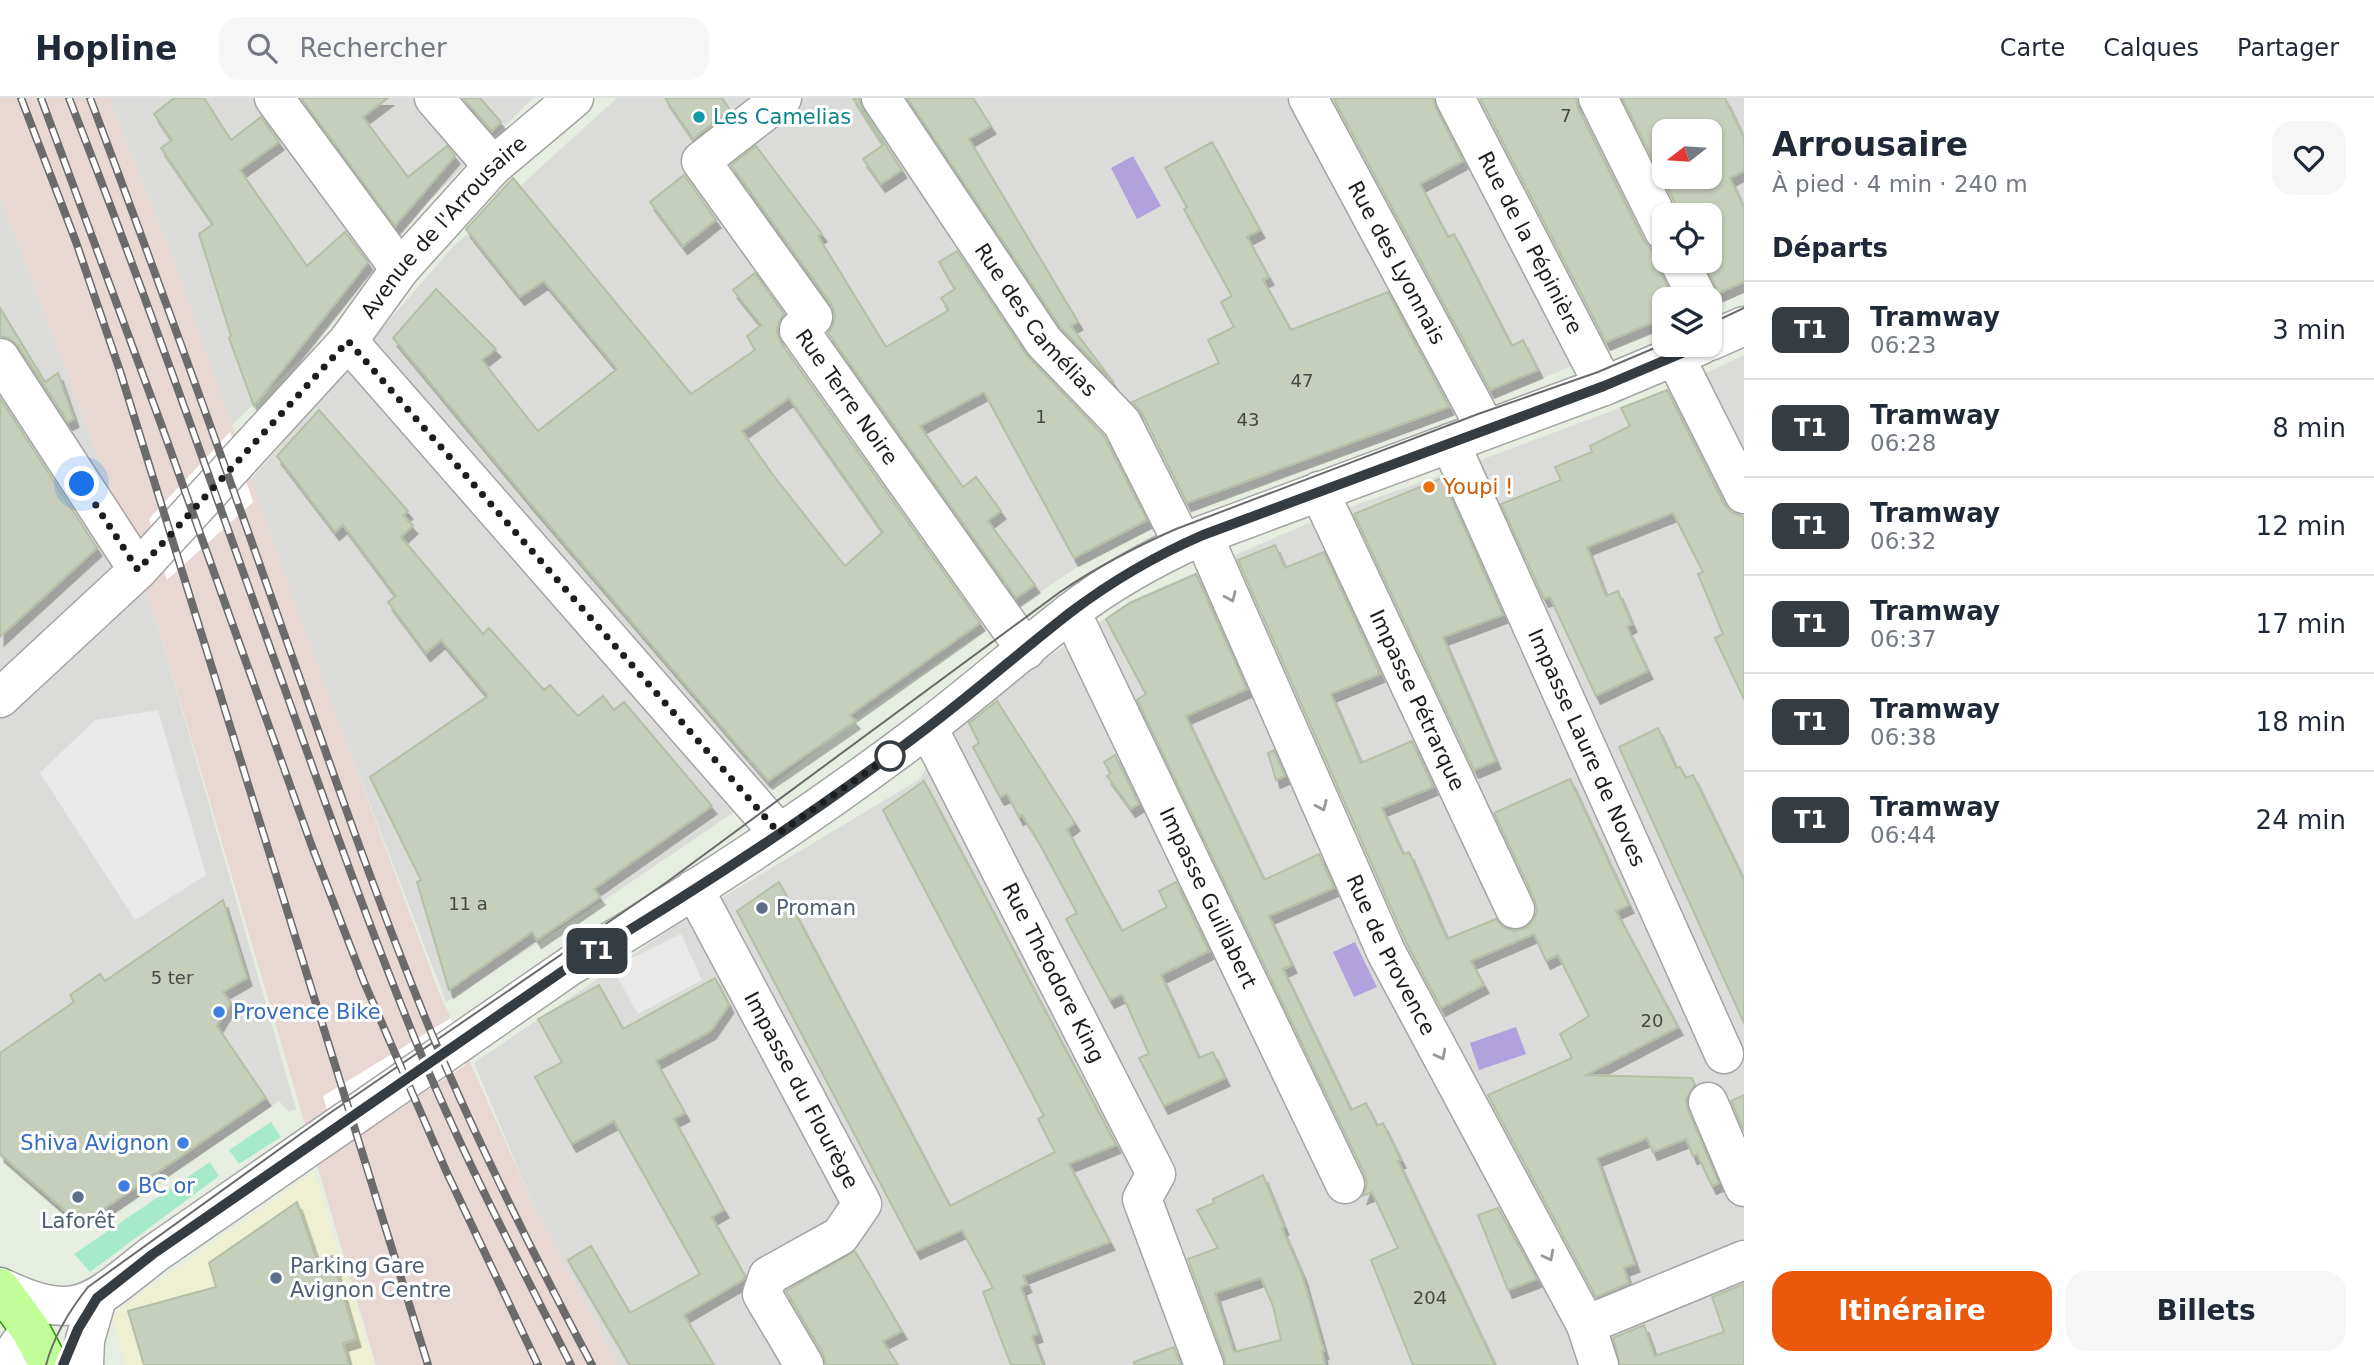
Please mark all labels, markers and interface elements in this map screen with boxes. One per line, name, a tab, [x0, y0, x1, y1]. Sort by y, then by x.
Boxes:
search box	[219, 17, 709, 80]
text: Hopline	[35, 29, 177, 68]
icon: search	[243, 29, 281, 67]
text: Rechercher	[299, 33, 447, 63]
text: Carte	[2000, 34, 2065, 62]
text: Calques	[2103, 34, 2199, 62]
text: Partager	[2237, 34, 2339, 62]
place label: Les Camelias	[713, 105, 851, 129]
house number: 7	[1560, 105, 1572, 126]
marker: Les Camelias	[691, 109, 707, 125]
north arrow	[1652, 119, 1722, 189]
map controls	[1652, 119, 1722, 357]
button: heart	[2272, 121, 2346, 195]
text: Arrousaire	[1772, 125, 1968, 164]
street label: Avenue de l'Arrousaire	[356, 131, 531, 323]
street label: Rue de la Pépinière	[1473, 147, 1587, 338]
text: À pied · 4 min · 240 m	[1772, 171, 2028, 197]
street label: Rue des Lyonnais	[1343, 177, 1450, 348]
button: locate	[1652, 203, 1722, 273]
text: Départs	[1772, 233, 1888, 263]
street label: Rue des Camélias	[970, 239, 1102, 401]
button: layers	[1652, 287, 1722, 357]
text: Tramway	[1870, 302, 2000, 332]
text: 3 min	[2272, 315, 2346, 345]
text: T1	[1794, 316, 1827, 344]
street label: Rue Terre Noire	[790, 325, 903, 469]
text: 06:23	[1870, 332, 1936, 358]
house number: 47	[1291, 370, 1313, 391]
text: Tramway	[1870, 400, 2000, 430]
house number: 1	[1035, 406, 1047, 427]
house number: 43	[1237, 409, 1259, 430]
text: 8 min	[2272, 413, 2346, 443]
text: T1	[1794, 414, 1827, 442]
text: 06:28	[1870, 430, 1936, 456]
your location	[64, 466, 99, 501]
place label: Youpi !	[1442, 475, 1513, 499]
marker: Youpi !	[1421, 479, 1437, 495]
text: Tramway	[1870, 498, 2000, 528]
text: 12 min	[2256, 511, 2346, 541]
text: T1	[1794, 512, 1827, 540]
text: 06:32	[1870, 528, 1936, 554]
one-way arrow	[1223, 590, 1237, 602]
text: Tramway	[1870, 596, 2000, 626]
street label: Impasse Pétrarque	[1364, 606, 1470, 794]
text: 17 min	[2256, 609, 2346, 639]
text: T1	[1794, 610, 1827, 638]
street label: Impasse Laure de Noves	[1523, 625, 1650, 870]
text: 06:37	[1870, 626, 1936, 652]
text: Tramway	[1870, 694, 2000, 724]
text: 18 min	[2256, 707, 2346, 737]
text: T1	[1794, 708, 1827, 736]
text: 06:38	[1870, 724, 1936, 750]
unlabelled marker	[875, 741, 905, 771]
text: Tramway	[1870, 792, 2000, 822]
one-way arrow	[1314, 798, 1328, 811]
street label: Impasse Guillabert	[1154, 804, 1261, 992]
text: 24 min	[2256, 805, 2346, 835]
text: T1	[1794, 806, 1827, 834]
text: 06:44	[1870, 822, 1936, 848]
street label: Rue de Provence	[1341, 871, 1440, 1039]
street label: Rue Théodore King	[997, 879, 1109, 1067]
house number: 11 a	[448, 893, 488, 914]
place label: Proman	[776, 896, 856, 920]
marker: Proman	[754, 900, 770, 916]
line badge: T1	[566, 928, 628, 974]
text: T1	[580, 937, 614, 965]
house number: 5 ter	[151, 967, 194, 988]
street label: Impasse du Flourège	[739, 988, 863, 1193]
place label: Provence Bike	[233, 1000, 381, 1024]
marker: Provence Bike	[211, 1004, 227, 1020]
house number: 20	[1641, 1010, 1663, 1031]
one-way arrow	[1433, 1048, 1446, 1060]
place label: Shiva Avignon	[20, 1131, 169, 1155]
marker: Shiva Avignon	[175, 1135, 191, 1151]
place label: BC or	[138, 1174, 195, 1198]
marker: BC or	[116, 1178, 132, 1194]
marker: Laforêt	[70, 1189, 86, 1205]
place label: Laforêt	[41, 1209, 115, 1233]
one-way arrow	[1540, 1248, 1554, 1261]
place label: Parking Gare Avignon Centre	[290, 1254, 451, 1302]
marker: Parking Gare Avignon Centre	[268, 1270, 284, 1286]
button: Itinéraire	[1772, 1271, 2052, 1351]
button: Billets	[2066, 1271, 2346, 1351]
house number: 204	[1413, 1287, 1447, 1308]

